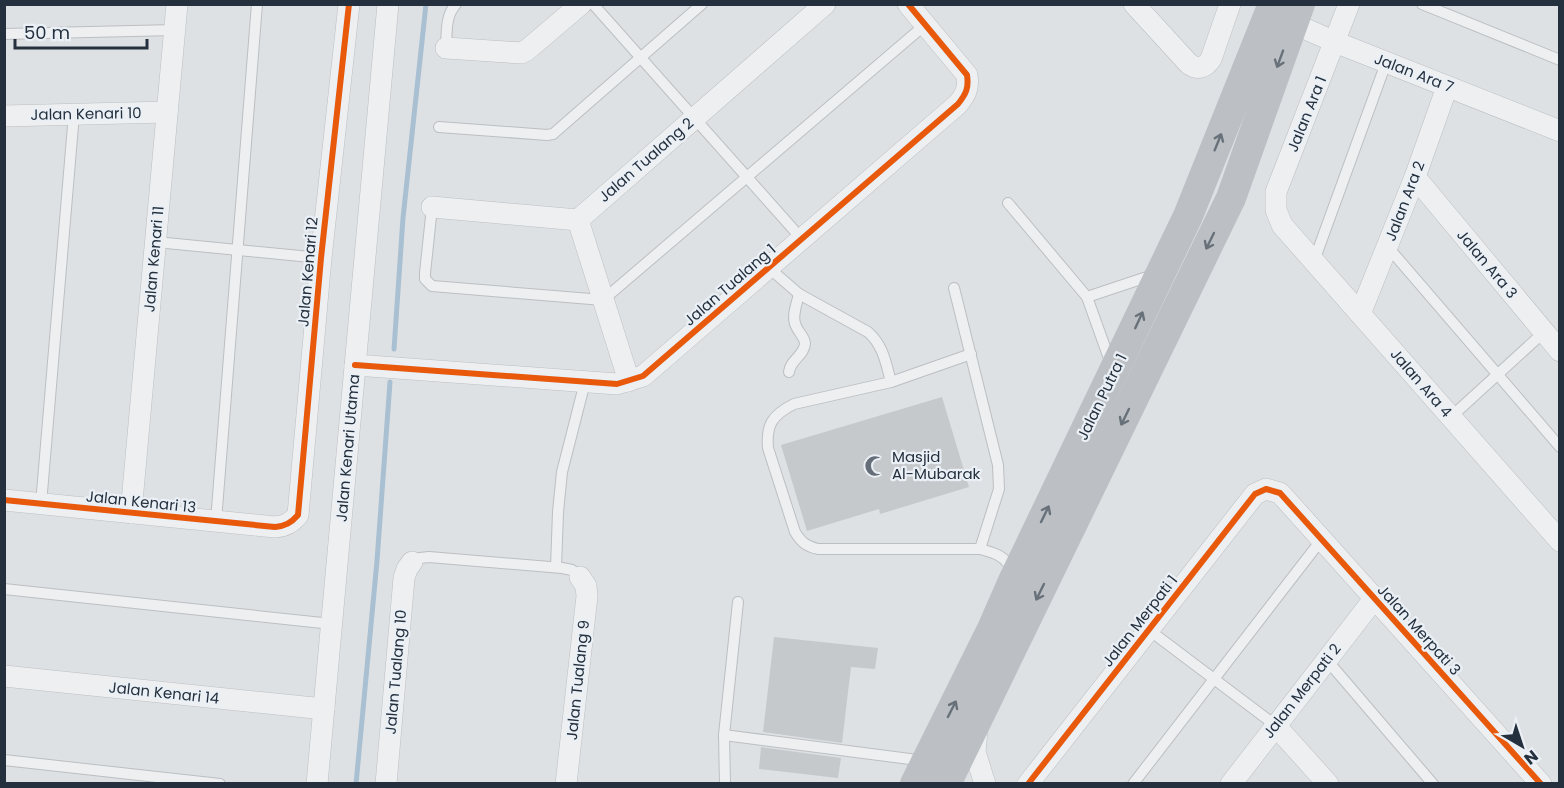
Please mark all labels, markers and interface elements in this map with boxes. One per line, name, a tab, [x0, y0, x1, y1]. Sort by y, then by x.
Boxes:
scale bar	[15, 12, 147, 50]
text: 50 m	[24, 20, 70, 45]
street label: Jalan Ara 7	[1371, 48, 1457, 97]
one-way arrow	[1274, 50, 1285, 68]
street label: Jalan Ara 1	[1282, 73, 1331, 155]
street label: Jalan Kenari 10	[30, 102, 142, 125]
street label: Jalan Tualang 2	[594, 112, 698, 207]
one-way arrow	[1213, 133, 1224, 151]
street label: Jalan Ara 2	[1380, 158, 1429, 244]
street label: Jalan Kenari 11	[138, 205, 169, 313]
street label: Jalan Kenari 12	[292, 216, 323, 328]
street label: Jalan Ara 3	[1452, 225, 1522, 303]
one-way arrow	[1203, 232, 1215, 250]
street label: Jalan Tualang 1	[679, 239, 780, 331]
one-way arrow	[1133, 311, 1145, 329]
street label: Jalan Ara 4	[1386, 344, 1457, 422]
street label: Jalan Putra 1	[1072, 350, 1132, 444]
street label: Jalan Kenari Utama	[331, 373, 364, 523]
one-way arrow	[1118, 407, 1130, 425]
place label: Masjid Al-Mubarak	[892, 446, 981, 484]
mosque icon: Masjid Al-Mubarak	[863, 454, 887, 478]
street label: Jalan Kenari 13	[85, 485, 197, 518]
one-way arrow	[1040, 506, 1052, 524]
street label: Jalan Merpati 1	[1097, 570, 1182, 671]
street label: Jalan Merpati 3	[1373, 580, 1466, 680]
one-way arrow	[1033, 583, 1045, 601]
street label: Jalan Tualang 10	[380, 609, 411, 735]
street label: Jalan Tualang 9	[561, 619, 594, 741]
street label: Jalan Merpati 2	[1258, 639, 1345, 743]
street label: Jalan Kenari 14	[108, 676, 220, 709]
one-way arrow	[947, 701, 959, 719]
north arrow	[1492, 716, 1552, 776]
text: N	[1519, 745, 1543, 770]

